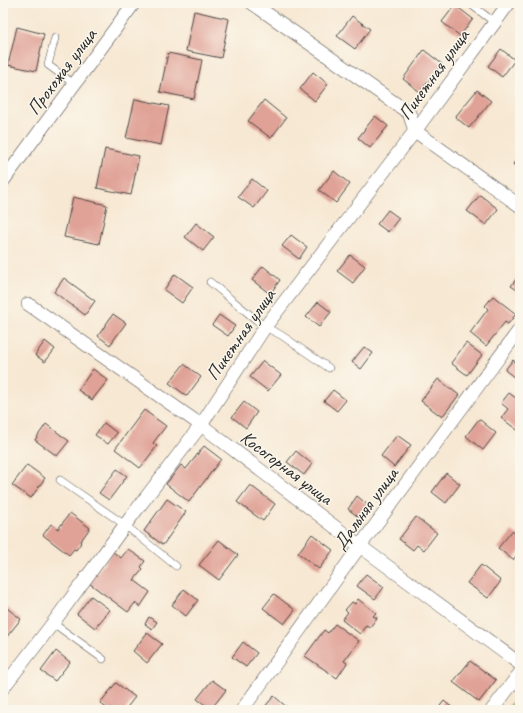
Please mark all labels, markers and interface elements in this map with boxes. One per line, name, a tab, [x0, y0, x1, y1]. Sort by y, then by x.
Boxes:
street label: Прохожая улица	[22, 22, 103, 120]
street label: Пикетная улица	[393, 23, 476, 125]
street label: Пикетная улица	[201, 283, 282, 385]
street label: Косогорная улица	[236, 425, 338, 511]
street label: Дальняя улица	[328, 461, 405, 554]

